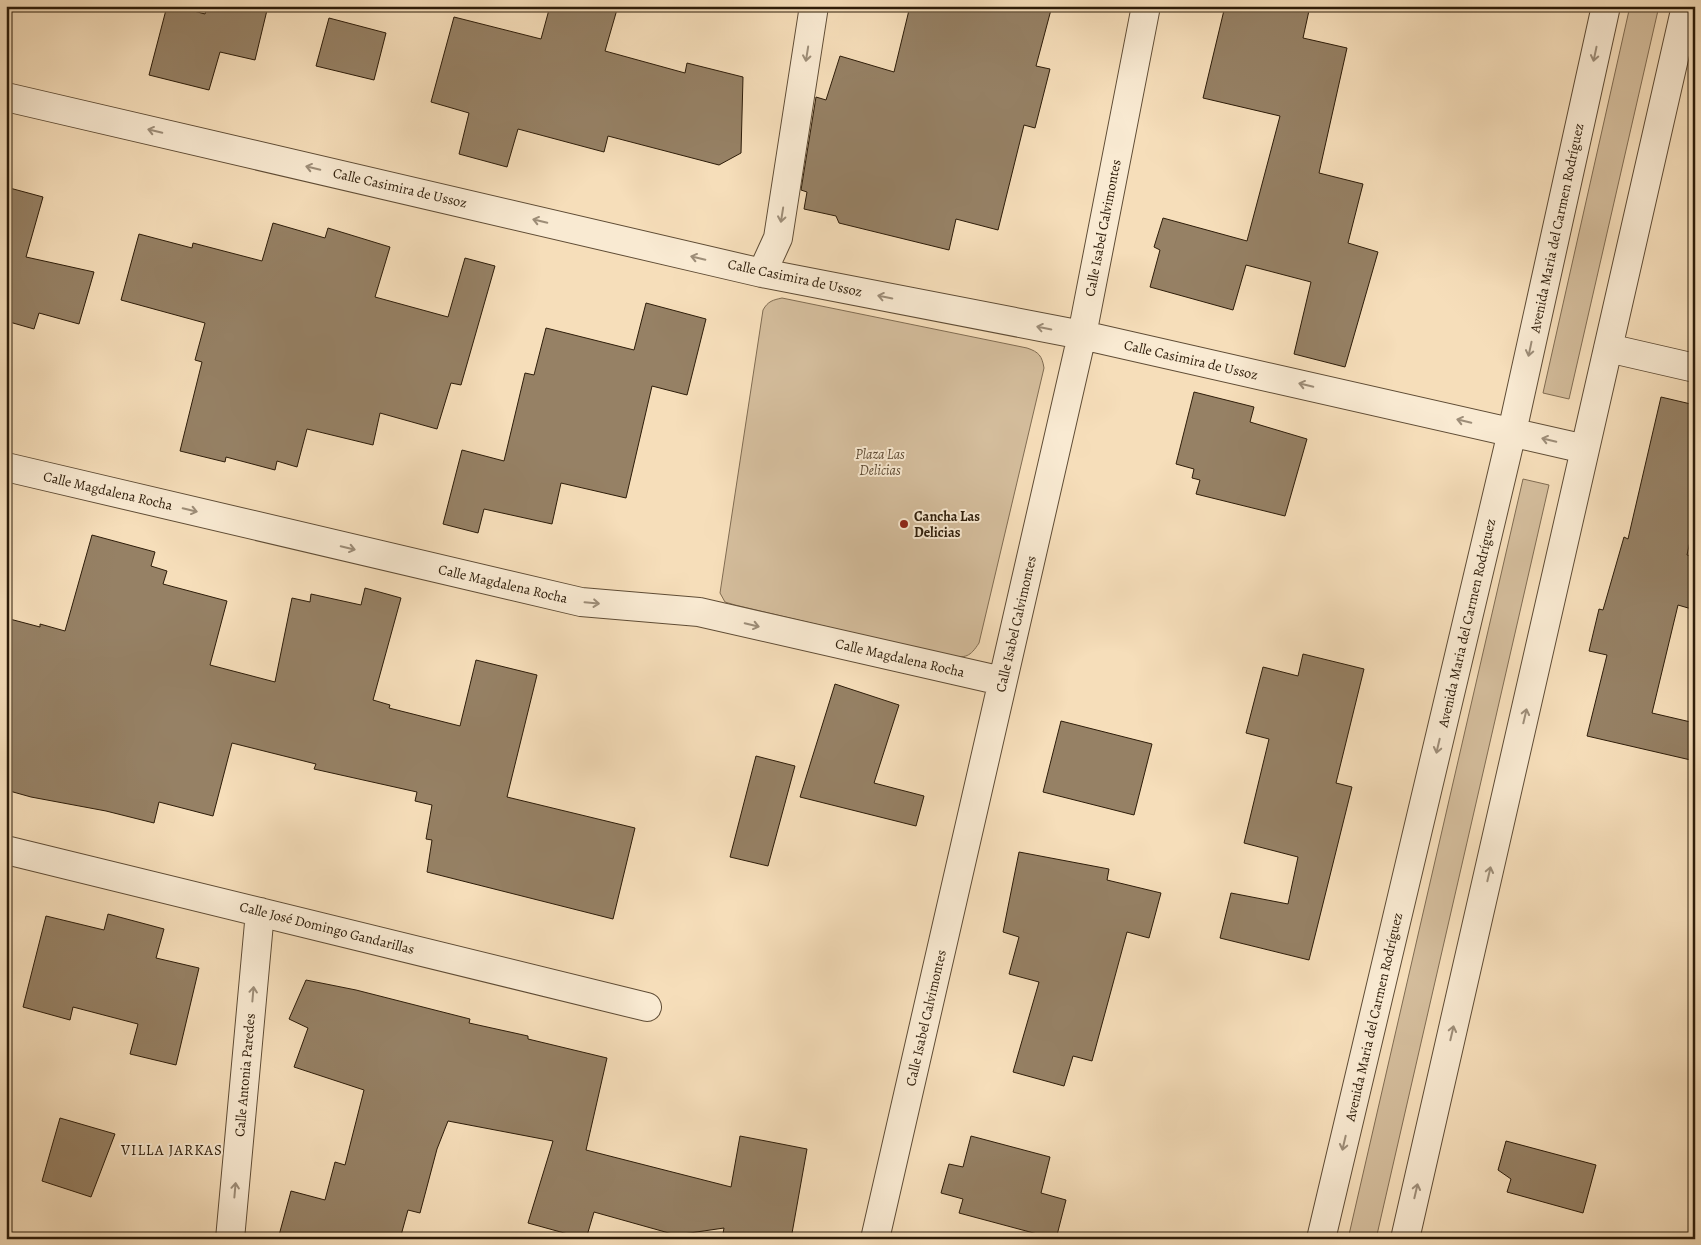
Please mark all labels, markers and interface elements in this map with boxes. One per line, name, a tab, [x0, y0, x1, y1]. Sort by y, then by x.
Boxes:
one-way arrow	[1590, 45, 1599, 61]
one-way arrow	[801, 46, 811, 62]
street label: Avenida Maria del Carmen Rodríguez	[1525, 122, 1589, 335]
one-way arrow	[147, 126, 163, 135]
street label: Calle Isabel Calvimontes	[1080, 158, 1126, 298]
one-way arrow	[306, 163, 322, 172]
street label: Calle Casimira de Ussoz	[331, 163, 469, 213]
one-way arrow	[777, 207, 787, 223]
one-way arrow	[532, 216, 548, 225]
one-way arrow	[690, 253, 706, 262]
street label: Calle Casimira de Ussoz	[726, 254, 864, 302]
one-way arrow	[877, 292, 893, 301]
one-way arrow	[1037, 323, 1053, 332]
street label: Calle Casimira de Ussoz	[1122, 335, 1260, 385]
one-way arrow	[1525, 341, 1534, 357]
one-way arrow	[1298, 380, 1314, 389]
one-way arrow	[1457, 416, 1473, 425]
one-way arrow	[1541, 435, 1557, 444]
park label: Plaza Las Delicias	[855, 445, 905, 480]
street label: Calle Magdalena Rocha	[41, 467, 175, 515]
one-way arrow	[181, 506, 197, 515]
place label: Cancha Las Delicias	[914, 507, 980, 542]
street label: Avenida Maria del Carmen Rodríguez	[1433, 517, 1500, 730]
marker: Cancha Las Delicias	[898, 518, 910, 530]
one-way arrow	[340, 544, 356, 553]
street label: Calle Isabel Calvimontes	[991, 554, 1041, 694]
street label: Calle Magdalena Rocha	[436, 560, 570, 608]
one-way arrow	[583, 599, 599, 608]
one-way arrow	[744, 621, 760, 630]
street label: Calle Magdalena Rocha	[833, 634, 967, 682]
one-way arrow	[1521, 708, 1530, 724]
one-way arrow	[1433, 738, 1442, 754]
one-way arrow	[1484, 867, 1494, 883]
street label: Calle José Domingo Gandarillas	[238, 897, 416, 959]
street label: Avenida Maria del Carmen Rodríguez	[1340, 911, 1407, 1124]
street label: Calle Isabel Calvimontes	[901, 948, 951, 1088]
one-way arrow	[248, 986, 258, 1002]
street label: Calle Antonia Paredes	[230, 1012, 260, 1138]
one-way arrow	[1448, 1025, 1457, 1041]
one-way arrow	[1339, 1134, 1348, 1150]
district label: VILLA JARKAS	[120, 1140, 223, 1160]
one-way arrow	[230, 1182, 239, 1198]
one-way arrow	[1412, 1184, 1421, 1200]

